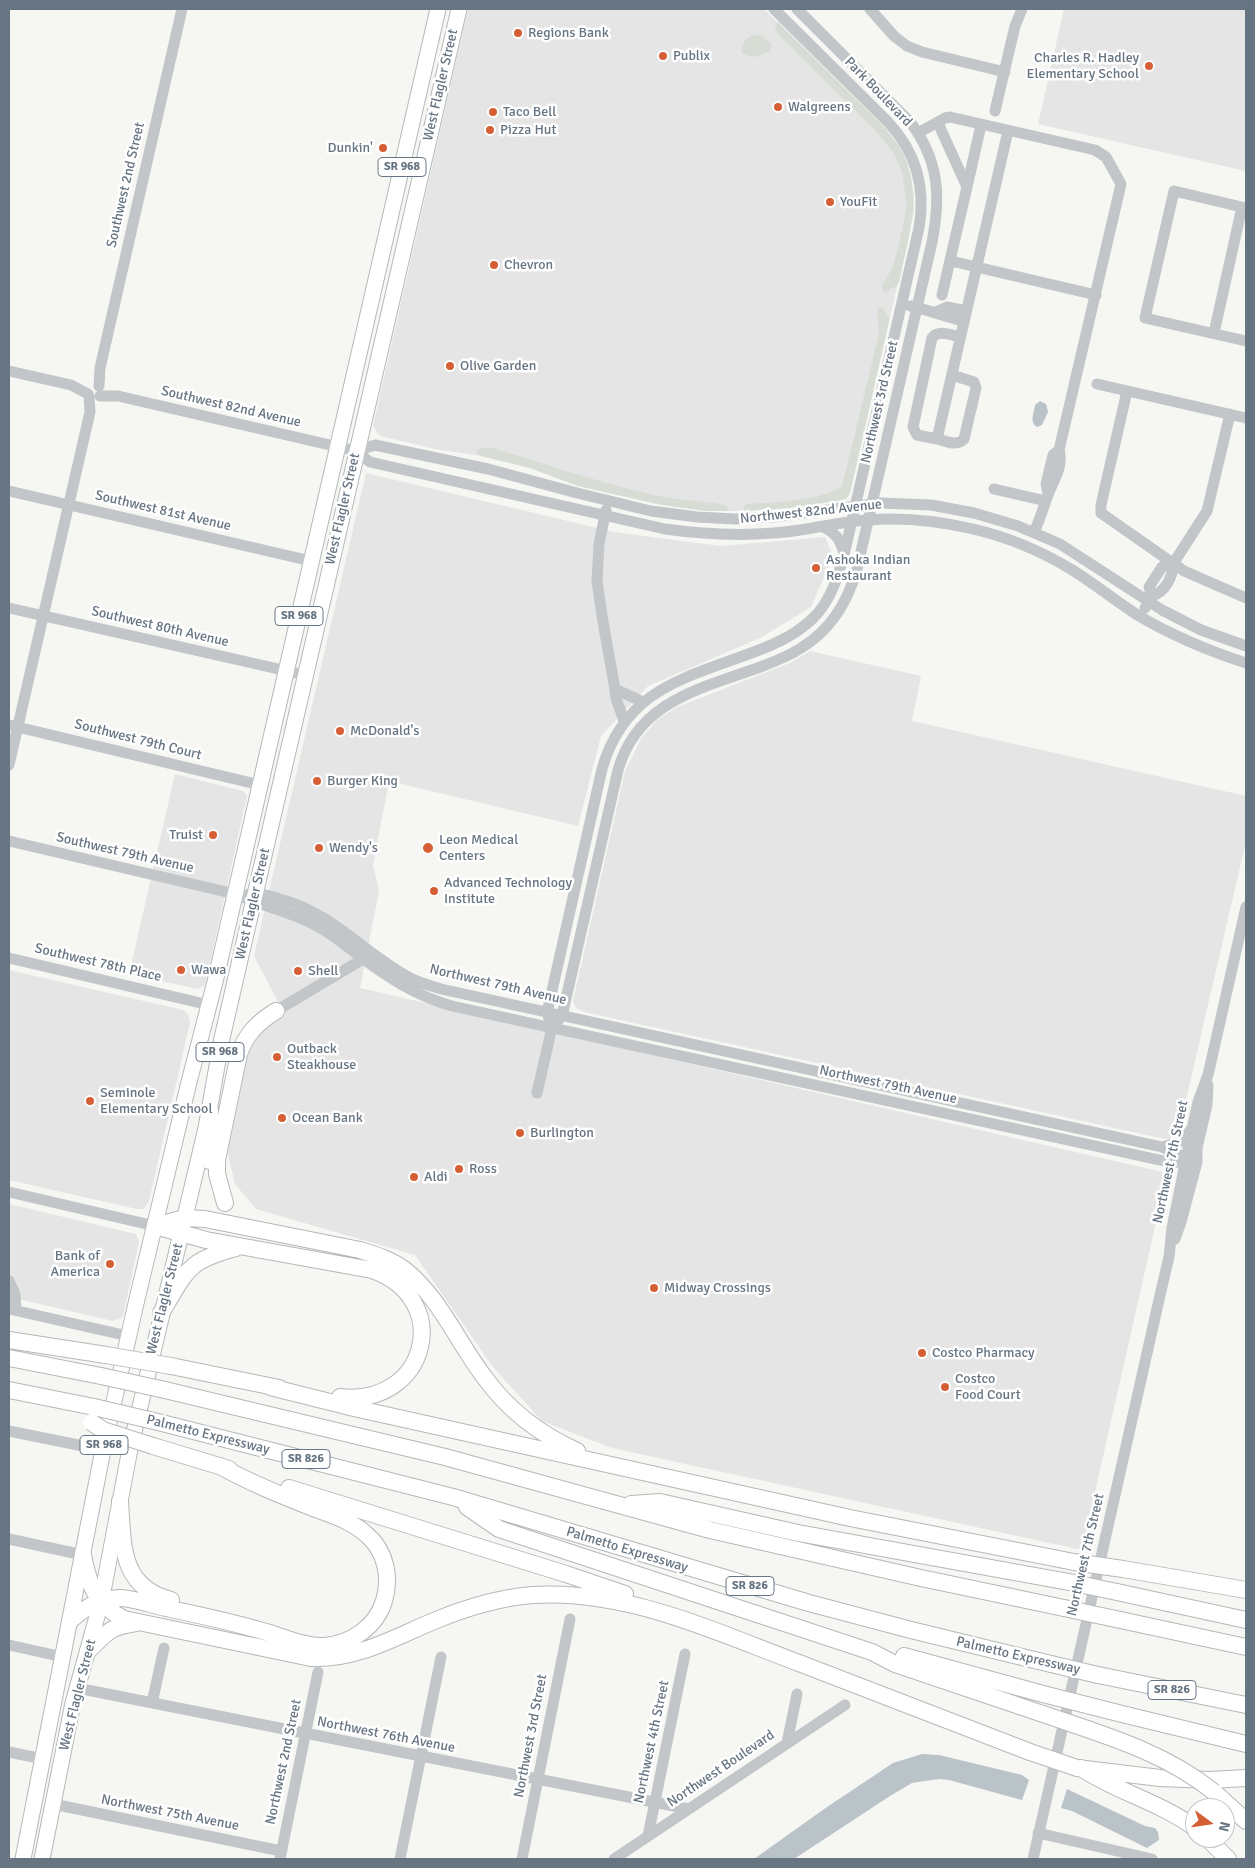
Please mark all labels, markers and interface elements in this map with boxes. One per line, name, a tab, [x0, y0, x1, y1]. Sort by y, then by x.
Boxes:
place label: Regions Bank	[528, 25, 609, 41]
marker: Regions Bank	[512, 27, 524, 39]
street label: West Flagler Street	[420, 28, 462, 142]
place label: Publix	[673, 48, 710, 64]
marker: Publix	[657, 50, 669, 62]
place label: Charles R. Hadley Elementary School	[1026, 50, 1139, 82]
street label: Park Boulevard	[841, 54, 915, 130]
marker: Charles R. Hadley Elementary School	[1143, 60, 1155, 72]
place label: Walgreens	[788, 99, 851, 115]
marker: Walgreens	[772, 101, 784, 113]
place label: Taco Bell	[503, 104, 556, 120]
marker: Taco Bell	[487, 106, 499, 118]
street label: Southwest 2nd Street	[103, 121, 149, 249]
place label: Pizza Hut	[500, 122, 556, 138]
marker: Pizza Hut	[484, 124, 496, 136]
place label: Dunkin'	[327, 140, 373, 156]
marker: Dunkin'	[377, 142, 389, 154]
road number: SR 968	[378, 158, 426, 176]
place label: YouFit	[840, 194, 877, 210]
marker: YouFit	[824, 196, 836, 208]
place label: Chevron	[504, 257, 553, 273]
marker: Chevron	[488, 259, 500, 271]
street label: Northwest 3rd Street	[858, 339, 902, 465]
place label: Olive Garden	[460, 358, 536, 374]
marker: Olive Garden	[444, 360, 456, 372]
street label: Southwest 82nd Avenue	[159, 383, 303, 431]
street label: West Flagler Street	[322, 452, 364, 566]
street label: Southwest 81st Avenue	[93, 487, 233, 535]
street label: Northwest 82nd Avenue	[739, 496, 883, 528]
place label: Ashoka Indian Restaurant	[826, 552, 910, 584]
marker: Ashoka Indian Restaurant	[810, 562, 822, 574]
street label: Southwest 80th Avenue	[90, 603, 230, 651]
road number: SR 968	[275, 606, 323, 626]
street label: Southwest 79th Court	[73, 716, 203, 764]
place label: McDonald's	[350, 723, 419, 739]
marker: McDonald's	[334, 725, 346, 737]
place label: Burger King	[327, 773, 398, 789]
marker: Burger King	[311, 775, 323, 787]
place label: Truist	[169, 827, 203, 843]
street label: Southwest 79th Avenue	[55, 829, 195, 877]
marker: Truist	[207, 829, 219, 841]
place label: Leon Medical Centers	[439, 832, 518, 864]
place label: Wendy's	[329, 840, 378, 856]
marker: Leon Medical Centers	[421, 841, 435, 855]
marker: Wendy's	[313, 842, 325, 854]
street label: West Flagler Street	[232, 847, 274, 961]
place label: Advanced Technology Institute	[444, 875, 572, 908]
marker: Advanced Technology Institute	[428, 885, 440, 897]
street label: Southwest 78th Place	[33, 940, 163, 986]
street label: Northwest 79th Avenue	[428, 961, 568, 1009]
place label: Wawa	[191, 962, 226, 978]
place label: Shell	[308, 963, 338, 979]
marker: Wawa	[175, 964, 187, 976]
marker: Shell	[292, 965, 304, 977]
place label: Outback Steakhouse	[287, 1041, 356, 1074]
road number: SR 968	[196, 1042, 244, 1062]
marker: Outback Steakhouse	[271, 1051, 283, 1063]
street label: Northwest 79th Avenue	[818, 1062, 958, 1108]
place label: Seminole Elementary School	[100, 1085, 213, 1118]
marker: Seminole Elementary School	[84, 1095, 96, 1107]
street label: Northwest 7th Street	[1150, 1099, 1192, 1225]
place label: Ocean Bank	[292, 1110, 363, 1126]
marker: Ocean Bank	[276, 1112, 288, 1124]
place label: Burlington	[530, 1125, 594, 1141]
marker: Burlington	[514, 1127, 526, 1139]
place label: Ross	[469, 1161, 497, 1177]
marker: Ross	[453, 1163, 465, 1175]
place label: Aldi	[424, 1169, 448, 1185]
marker: Aldi	[408, 1171, 420, 1183]
street label: West Flagler Street	[143, 1242, 187, 1356]
place label: Bank of America	[50, 1248, 100, 1280]
marker: Bank of America	[104, 1258, 116, 1270]
place label: Midway Crossings	[664, 1280, 771, 1296]
marker: Midway Crossings	[648, 1282, 660, 1294]
place label: Costco Pharmacy	[932, 1345, 1035, 1361]
marker: Costco Pharmacy	[916, 1347, 928, 1359]
place label: Costco Food Court	[955, 1371, 1021, 1404]
marker: Costco Food Court	[939, 1381, 951, 1393]
street label: Palmetto Expressway	[145, 1412, 271, 1458]
road number: SR 968	[80, 1436, 128, 1454]
road number: SR 826	[282, 1450, 330, 1468]
street label: Northwest 7th Street	[1064, 1492, 1108, 1618]
street label: Palmetto Expressway	[564, 1523, 690, 1577]
road number: SR 826	[726, 1576, 774, 1595]
street label: Palmetto Expressway	[955, 1634, 1081, 1678]
street label: West Flagler Street	[56, 1638, 100, 1752]
street label: Northwest 3rd Street	[511, 1673, 551, 1799]
street label: Northwest 4th Street	[631, 1679, 673, 1805]
road number: SR 826	[1148, 1680, 1196, 1700]
street label: Northwest 2nd Street	[263, 1698, 305, 1826]
street label: Northwest 76th Avenue	[316, 1713, 456, 1757]
street label: Northwest Boulevard	[664, 1727, 778, 1811]
street label: Northwest 75th Avenue	[100, 1791, 240, 1835]
north arrow	[1185, 1798, 1235, 1848]
text: N	[1215, 1820, 1233, 1833]

